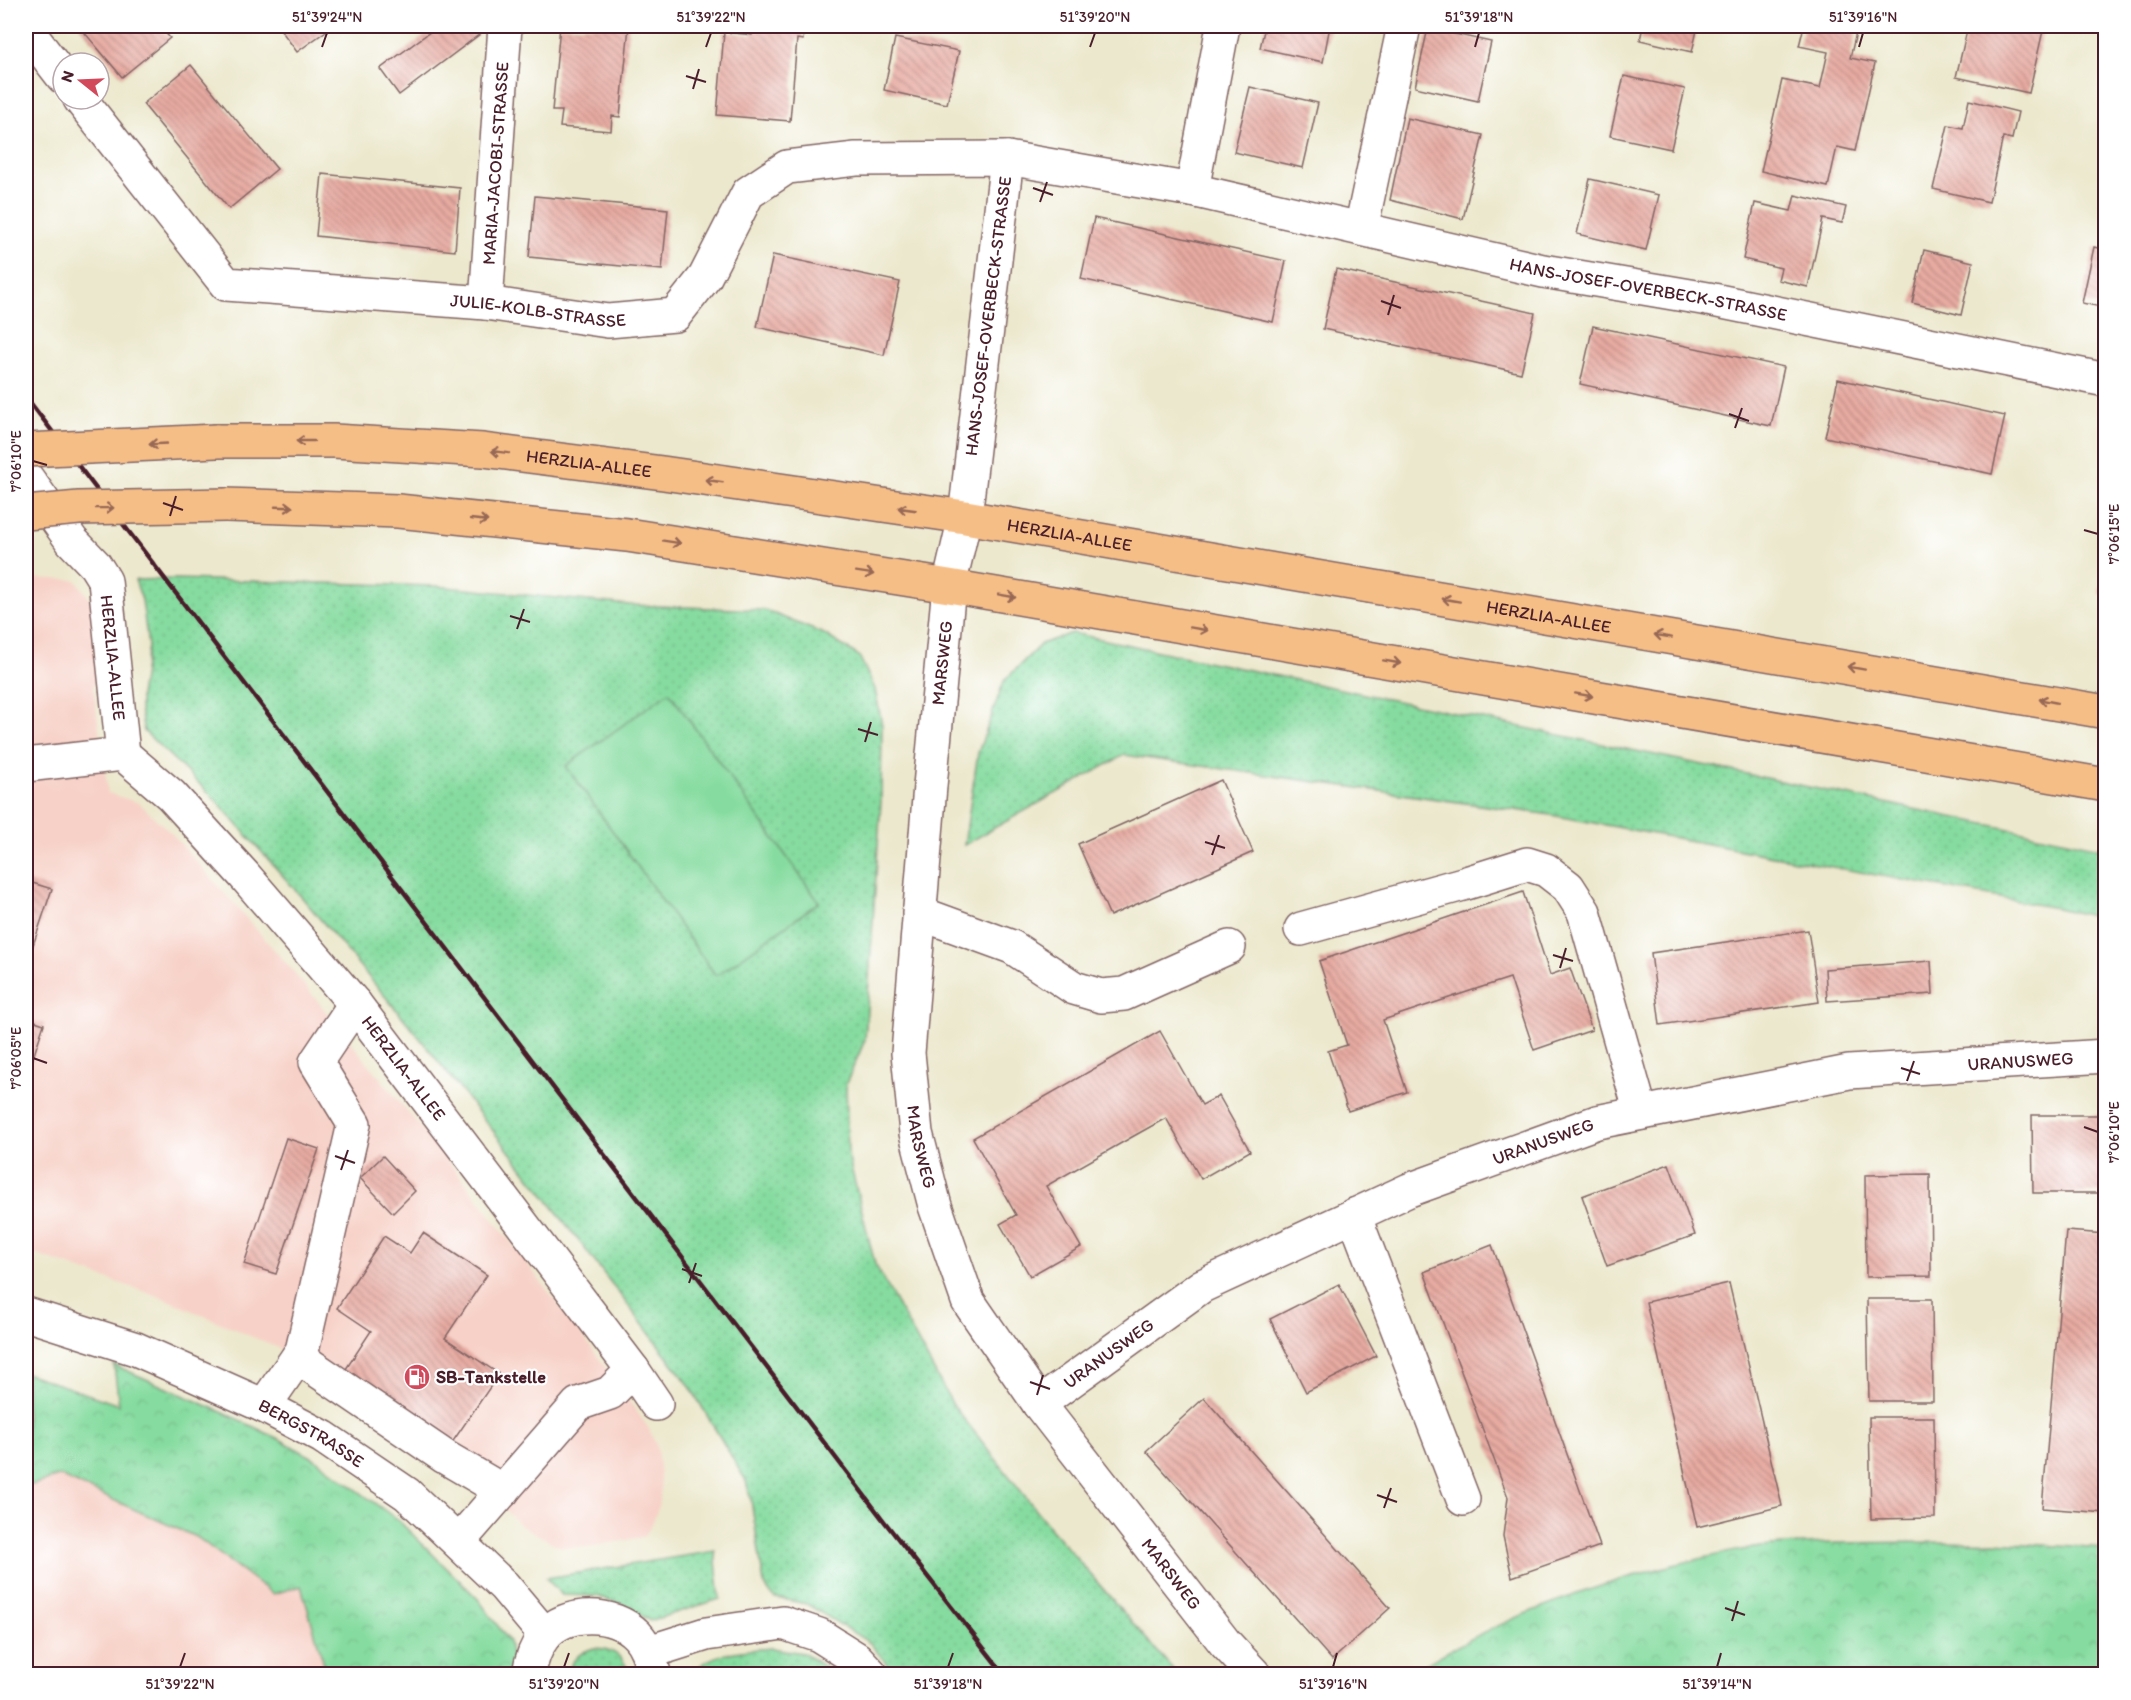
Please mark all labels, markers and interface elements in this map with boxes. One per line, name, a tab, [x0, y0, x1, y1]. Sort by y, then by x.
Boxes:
text: 51°39'24"N	[292, 8, 362, 26]
text: 51°39'22"N	[676, 8, 746, 26]
text: 51°39'20"N	[1060, 8, 1130, 26]
text: 51°39'18"N	[1445, 8, 1513, 26]
text: 51°39'16"N	[1829, 8, 1897, 26]
north arrow	[51, 51, 111, 111]
street label: MARIA-JACOBI-STRASSE	[478, 61, 514, 266]
text: N	[57, 68, 78, 85]
street label: HANS-JOSEF-OVERBECK-STRASSE	[960, 175, 1016, 457]
street label: HANS-JOSEF-OVERBECK-STRASSE	[1507, 253, 1789, 326]
street label: JULIE-KOLB-STRASSE	[449, 289, 627, 332]
text: 7°06'10"E	[7, 430, 25, 492]
one-way arrow	[296, 435, 316, 447]
one-way arrow	[148, 438, 168, 449]
street label: HERZLIA-ALLEE	[525, 445, 653, 482]
one-way arrow	[491, 446, 510, 457]
one-way arrow	[705, 475, 725, 486]
one-way arrow	[274, 501, 294, 513]
one-way arrow	[94, 502, 114, 514]
one-way arrow	[898, 503, 917, 514]
text: 7°06'15"E	[2105, 504, 2123, 564]
street label: HERZLIA-ALLEE	[1006, 513, 1134, 556]
one-way arrow	[468, 514, 488, 525]
one-way arrow	[662, 537, 682, 548]
one-way arrow	[854, 568, 874, 579]
one-way arrow	[997, 591, 1016, 602]
street label: HERZLIA-ALLEE	[96, 594, 130, 722]
one-way arrow	[1441, 594, 1461, 605]
street label: HERZLIA-ALLEE	[1485, 595, 1613, 638]
street label: MARSWEG	[927, 620, 957, 706]
one-way arrow	[1189, 624, 1209, 635]
one-way arrow	[1654, 630, 1674, 641]
one-way arrow	[1381, 657, 1401, 668]
one-way arrow	[1846, 662, 1866, 673]
one-way arrow	[1573, 690, 1593, 701]
one-way arrow	[2039, 695, 2058, 706]
street label: HERZLIA-ALLEE	[357, 1011, 451, 1125]
text: 7°06'05"E	[7, 1027, 25, 1089]
street label: URANUSWEG	[1967, 1047, 2074, 1076]
text: 7°06'10"E	[2105, 1101, 2123, 1163]
street label: MARSWEG	[902, 1104, 941, 1191]
street label: URANUSWEG	[1489, 1113, 1597, 1170]
street label: URANUSWEG	[1059, 1313, 1158, 1394]
fuel station icon: SB-Tankstelle	[402, 1362, 432, 1392]
place label: SB-Tankstelle	[436, 1366, 546, 1388]
street label: BERGSTRASSE	[255, 1394, 368, 1472]
street label: MARSWEG	[1137, 1534, 1206, 1614]
text: 51°39'22"N	[145, 1675, 215, 1693]
text: 51°39'20"N	[529, 1675, 599, 1693]
text: 51°39'18"N	[914, 1675, 982, 1693]
text: 51°39'16"N	[1299, 1675, 1367, 1693]
text: 51°39'14"N	[1682, 1675, 1752, 1693]

